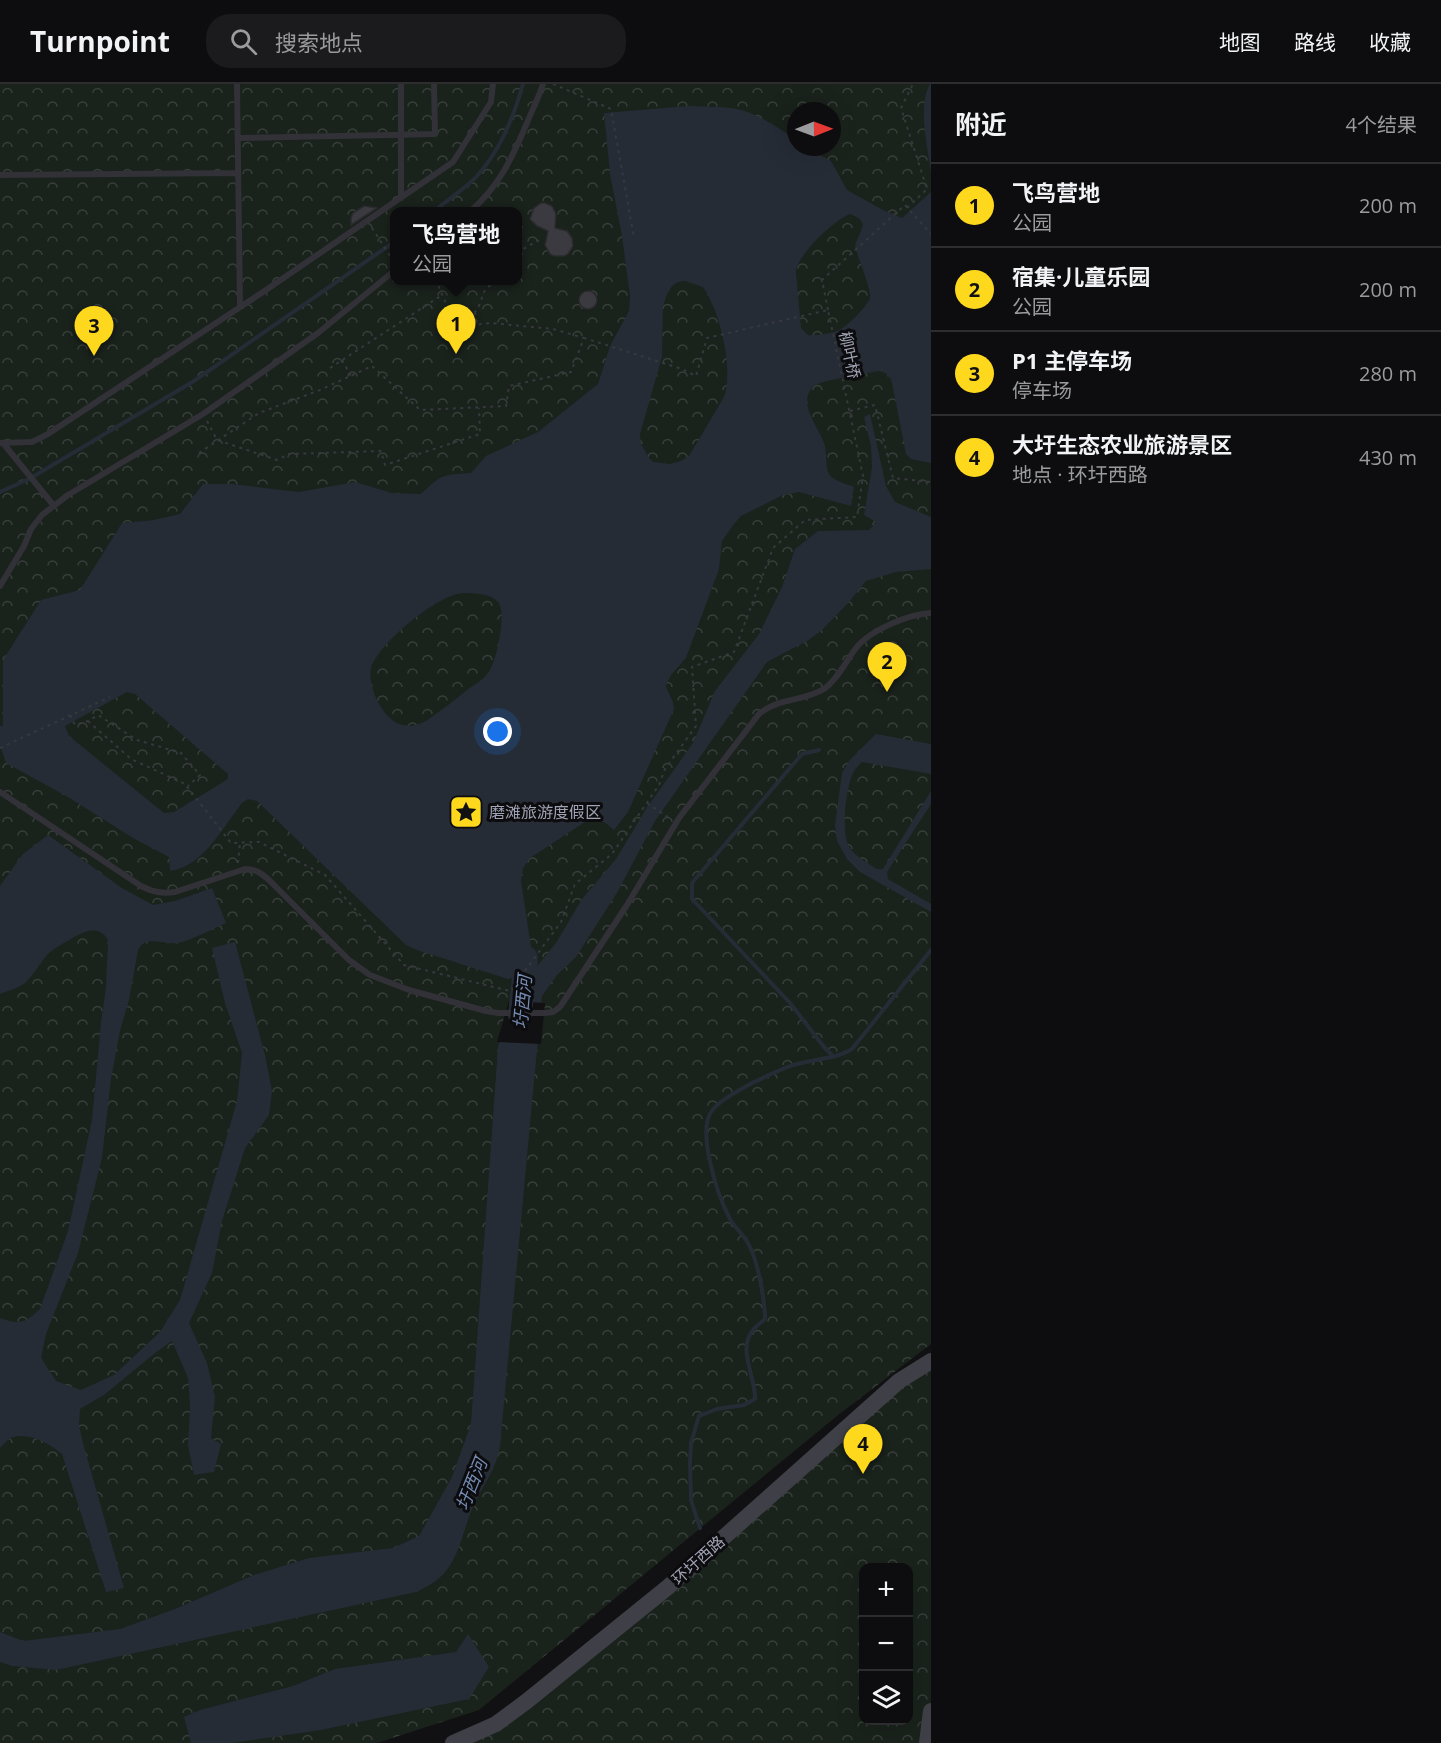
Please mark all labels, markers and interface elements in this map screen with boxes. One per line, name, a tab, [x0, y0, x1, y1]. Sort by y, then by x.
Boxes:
search box	[206, 14, 626, 68]
text: Turnpoint	[30, 22, 170, 60]
icon: search	[227, 25, 260, 58]
text: 搜索地点	[275, 27, 363, 57]
text: 地图	[1219, 28, 1261, 56]
text: 路线	[1294, 28, 1336, 56]
text: 收藏	[1369, 28, 1411, 56]
north arrow	[787, 102, 841, 156]
text: 附近	[955, 106, 1007, 142]
text: 4个结果	[1346, 111, 1417, 138]
text: 飞鸟营地	[1012, 177, 1100, 207]
text: 1	[969, 192, 980, 219]
text: 200 m	[1359, 192, 1417, 219]
popup	[390, 207, 522, 285]
text: 公园	[1012, 209, 1052, 236]
text: 飞鸟营地	[412, 218, 500, 248]
text: 公园	[412, 250, 452, 277]
text: 宿集·儿童乐园	[1012, 261, 1150, 291]
text: 2	[969, 276, 980, 303]
text: 200 m	[1359, 276, 1417, 303]
text: 公园	[1012, 293, 1052, 320]
pin: 1	[436, 304, 476, 354]
pin: 3	[74, 306, 113, 356]
street label: 柳叶桥	[834, 329, 866, 381]
text: P1 主停车场	[1012, 345, 1132, 375]
text: 3	[969, 360, 980, 387]
text: 280 m	[1359, 360, 1417, 387]
text: 停车场	[1012, 377, 1072, 404]
text: 大圩生态农业旅游景区	[1012, 429, 1232, 459]
text: 4	[969, 444, 980, 471]
text: 430 m	[1359, 444, 1417, 471]
text: 地点 · 环圩西路	[1012, 461, 1148, 488]
pin: 2	[868, 642, 906, 692]
your location	[483, 717, 512, 746]
place icon: 磨滩旅游度假区	[448, 794, 484, 830]
place label: 磨滩旅游度假区	[489, 801, 601, 823]
water label: 圩西河	[508, 971, 537, 1030]
pin: 4	[844, 1424, 882, 1474]
water label: 圩西河	[450, 1452, 493, 1514]
street label: 环圩西路	[667, 1530, 729, 1590]
map controls	[859, 1563, 913, 1725]
button: +	[859, 1563, 913, 1617]
button: −	[859, 1617, 913, 1671]
button: layers	[859, 1671, 913, 1725]

